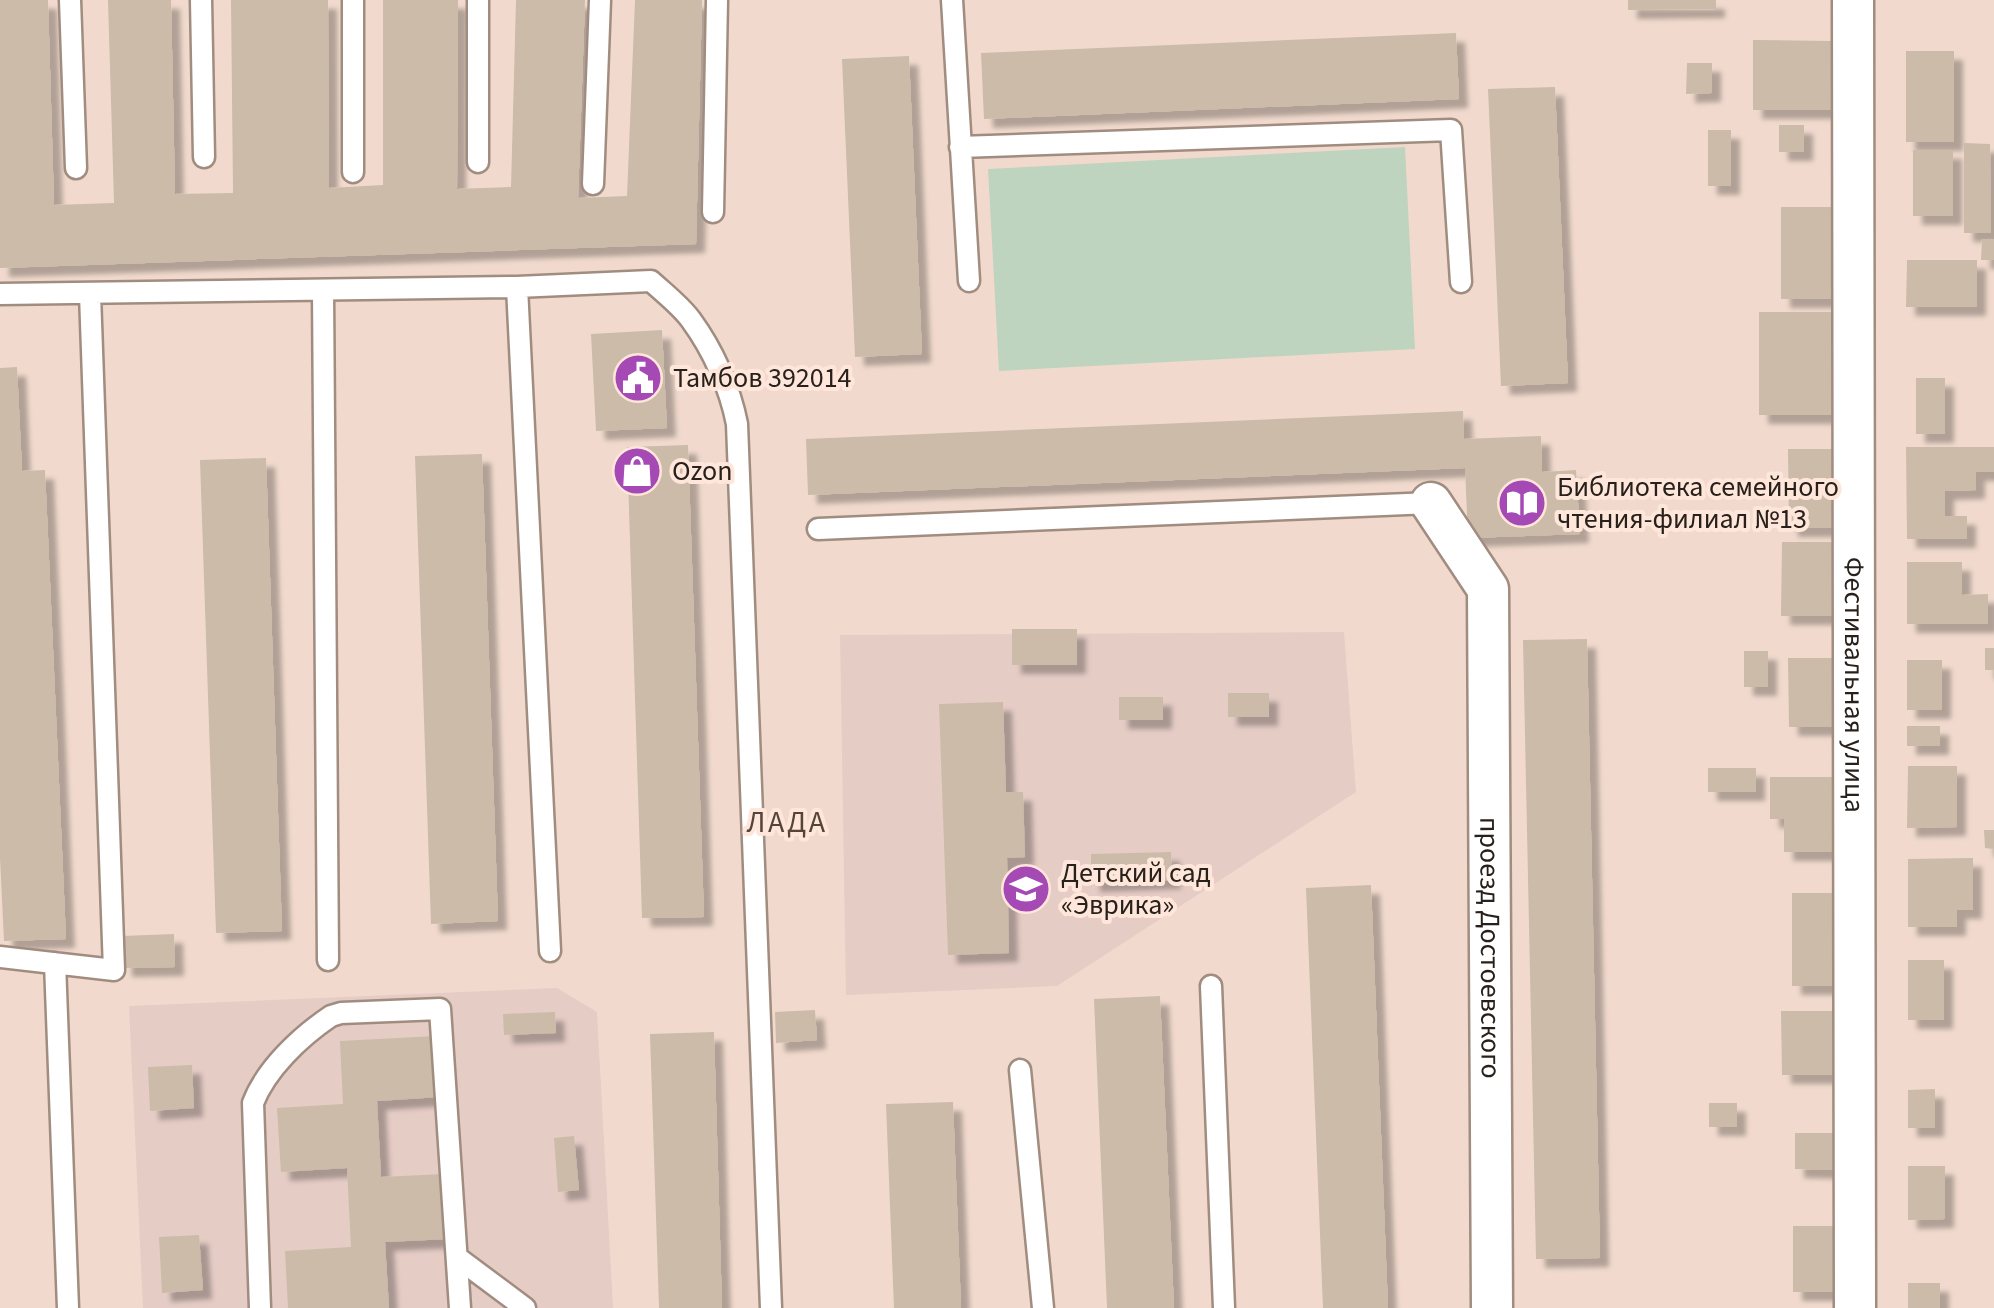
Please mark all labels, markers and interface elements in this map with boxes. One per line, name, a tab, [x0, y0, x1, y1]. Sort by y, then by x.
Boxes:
public building icon: Тамбов 392014	[612, 352, 664, 404]
place label: Тамбов 392014	[673, 358, 852, 398]
shop icon: Ozon	[611, 445, 663, 497]
place label: Ozon	[672, 451, 733, 491]
place label: Библиотека семейного чтения-филиал №13	[1557, 467, 1839, 539]
library icon: Библиотека семейного чтения-филиал №13	[1496, 477, 1548, 529]
street label: Фестивальная улица	[1834, 557, 1874, 813]
district label: ЛАДА	[747, 801, 827, 844]
street label: проезд Достоевского	[1469, 817, 1511, 1079]
place label: Детский сад «Эврика»	[1061, 853, 1211, 925]
school or university icon: Детский сад «Эврика»	[1000, 863, 1052, 915]

